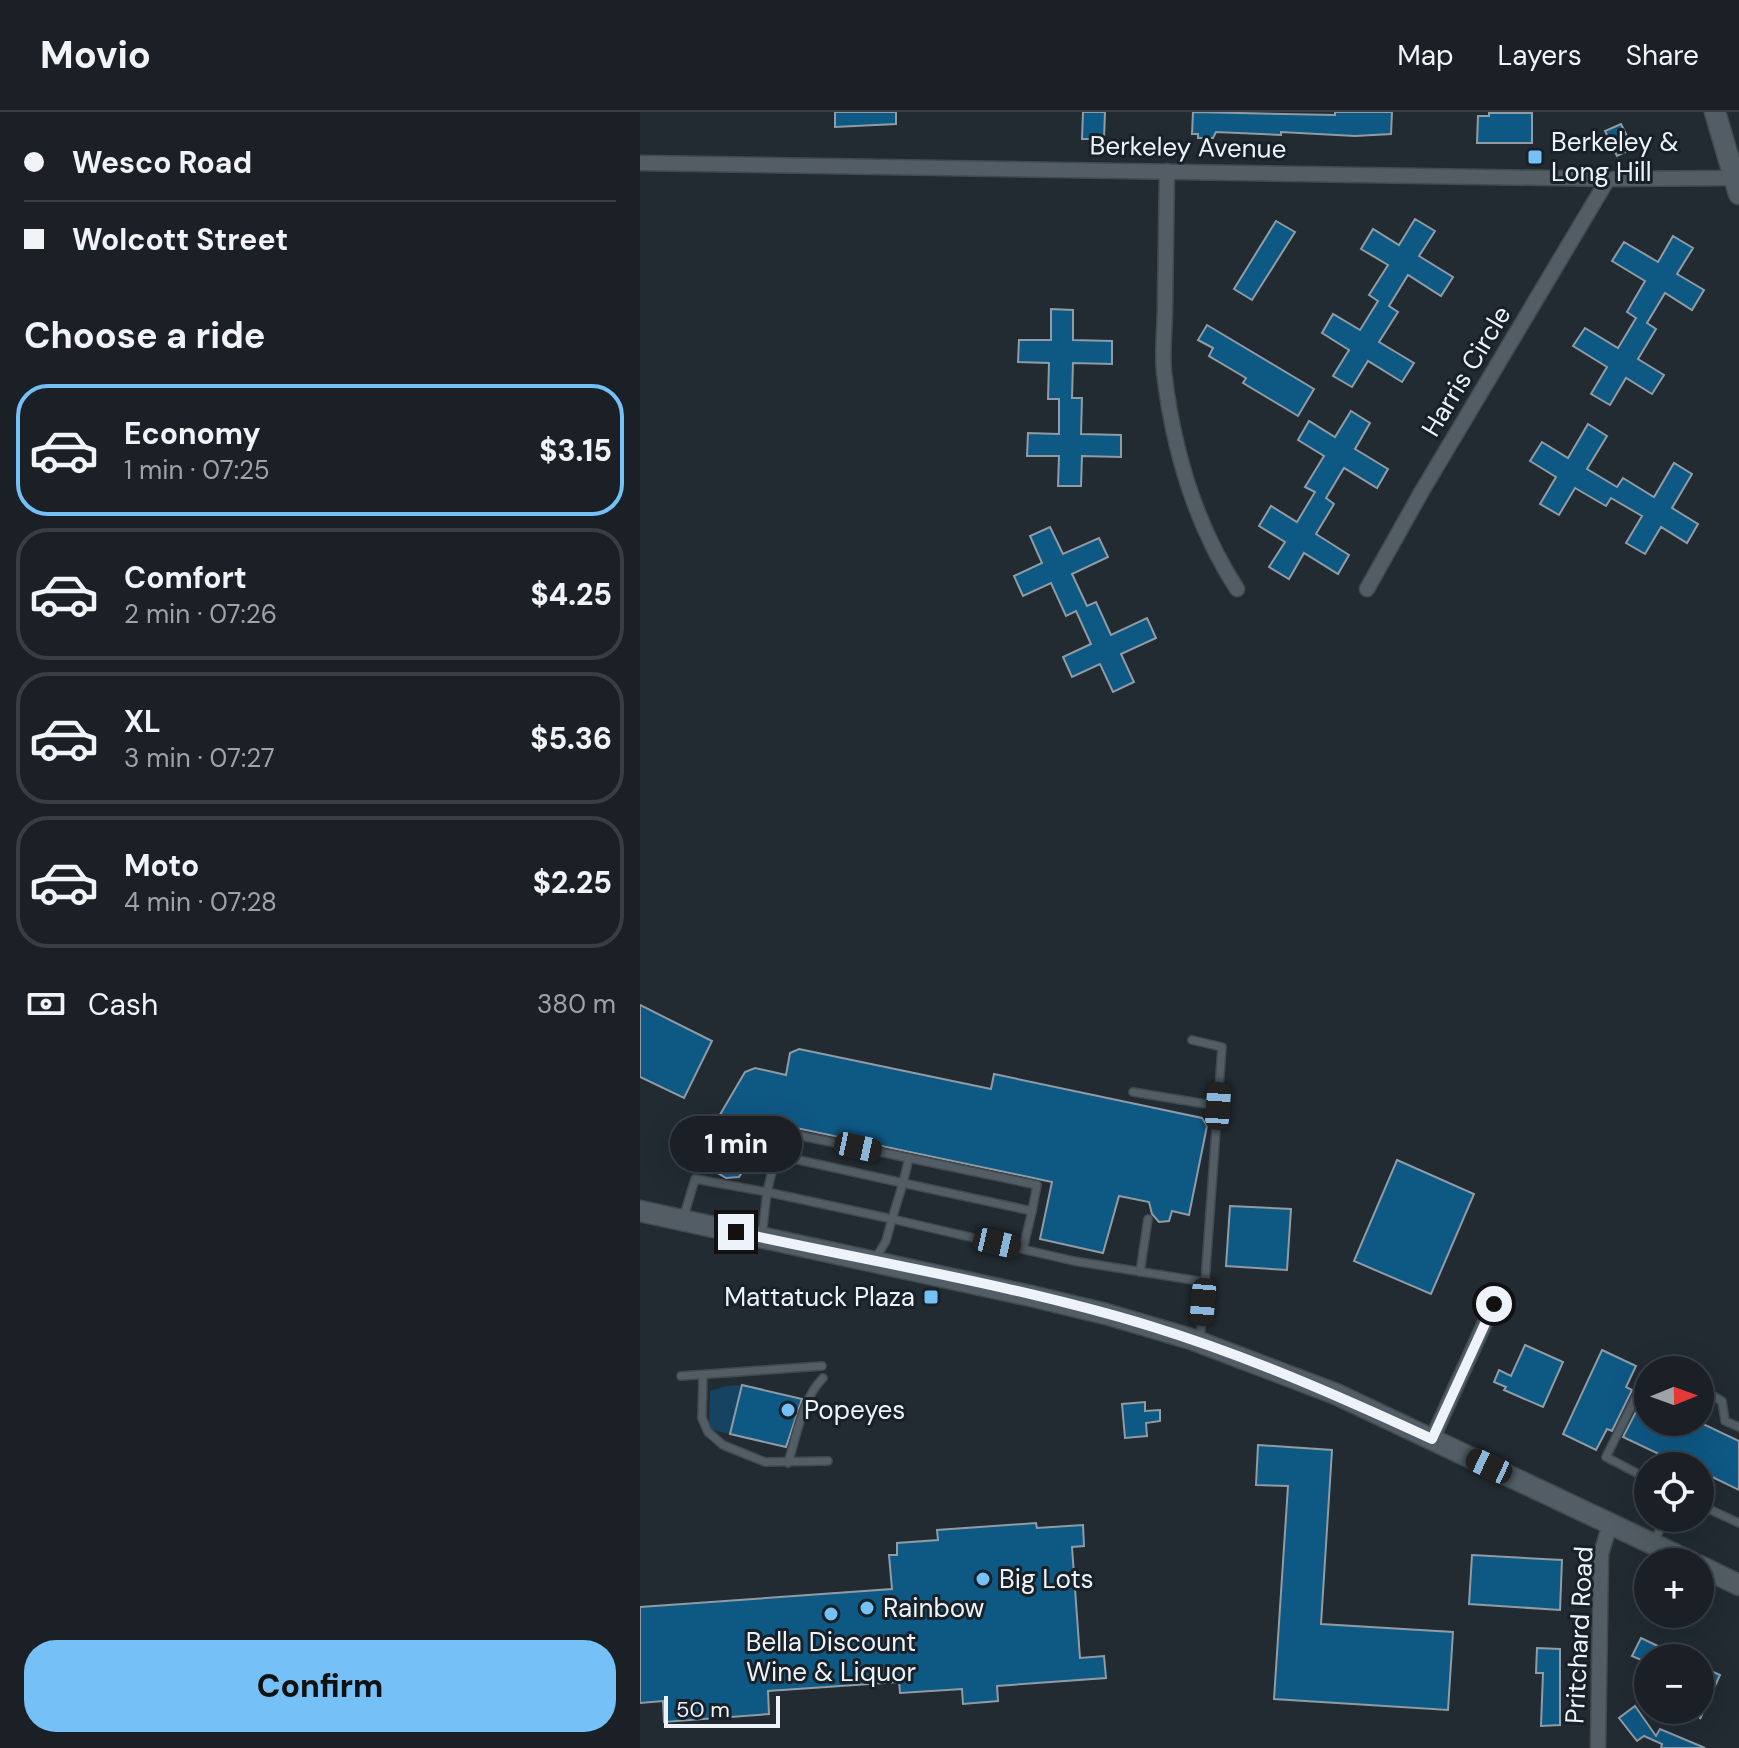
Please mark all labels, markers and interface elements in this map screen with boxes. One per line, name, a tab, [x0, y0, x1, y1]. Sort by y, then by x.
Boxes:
text: Movio	[40, 30, 151, 80]
text: Map	[1397, 37, 1454, 74]
text: Layers	[1498, 37, 1582, 74]
text: Share	[1626, 37, 1699, 74]
place label: Berkeley & Long Hill	[1551, 125, 1679, 189]
street label: Berkeley Avenue	[1089, 128, 1287, 166]
text: Wesco Road	[72, 143, 252, 182]
marker: Berkeley & Long Hill	[1526, 148, 1544, 166]
text: Wolcott Street	[72, 220, 288, 259]
street label: Harris Circle	[1414, 299, 1518, 443]
text: Choose a ride	[24, 312, 265, 359]
icon: car	[28, 414, 100, 486]
text: Economy	[124, 414, 261, 453]
text: $3.15	[539, 431, 612, 470]
text: 1 min · 07:25	[124, 453, 270, 487]
icon: car	[28, 558, 100, 630]
text: Comfort	[124, 558, 247, 597]
text: $4.25	[530, 575, 612, 614]
text: 2 min · 07:26	[124, 597, 277, 631]
icon: car	[28, 702, 100, 774]
text: XL	[124, 702, 161, 741]
text: $5.36	[530, 719, 612, 758]
text: 3 min · 07:27	[124, 741, 275, 775]
icon: car	[28, 846, 100, 918]
text: Moto	[124, 846, 199, 885]
text: $2.25	[533, 863, 612, 902]
text: 4 min · 07:28	[124, 885, 277, 919]
icon: cash	[24, 982, 68, 1026]
text: Cash	[88, 985, 158, 1024]
text: 380 m	[537, 987, 616, 1021]
car	[1204, 1081, 1232, 1131]
callout: 1 min	[670, 1116, 802, 1172]
text: 1 min	[704, 1127, 768, 1161]
car	[832, 1130, 884, 1164]
route end	[718, 1214, 754, 1250]
car	[971, 1226, 1023, 1260]
car	[1189, 1277, 1217, 1327]
place label: Mattatuck Plaza	[724, 1280, 915, 1314]
route start	[1476, 1286, 1512, 1322]
marker: Mattatuck Plaza	[922, 1288, 940, 1306]
north arrow	[1634, 1356, 1714, 1436]
map controls	[1634, 1356, 1714, 1724]
place label: Popeyes	[804, 1393, 905, 1427]
marker: Popeyes	[779, 1401, 797, 1419]
car	[1462, 1445, 1516, 1487]
button: locate	[1634, 1452, 1714, 1532]
street label: Pritchard Road	[1557, 1545, 1601, 1725]
button: +	[1634, 1548, 1714, 1628]
place label: Big Lots	[999, 1562, 1094, 1596]
marker: Big Lots	[974, 1570, 992, 1588]
place label: Rainbow	[883, 1591, 985, 1625]
marker: Rainbow	[858, 1599, 876, 1617]
marker: Bella Discount Wine & Liquor	[822, 1605, 840, 1623]
place label: Bella Discount Wine & Liquor	[746, 1625, 916, 1689]
button: Confirm	[24, 1640, 616, 1732]
button: −	[1634, 1644, 1714, 1724]
scale bar	[664, 1692, 780, 1728]
text: 50 m	[676, 1695, 730, 1724]

